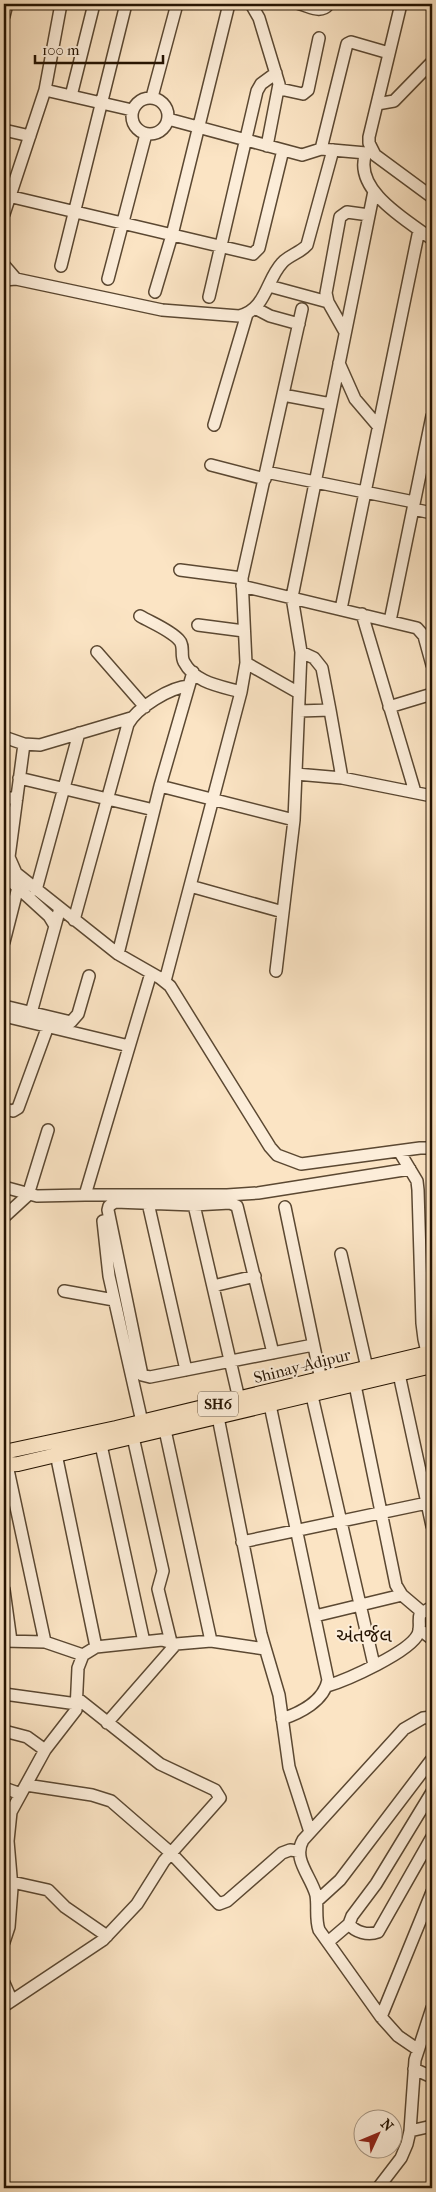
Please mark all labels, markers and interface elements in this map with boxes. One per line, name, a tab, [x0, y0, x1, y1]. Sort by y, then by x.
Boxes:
scale bar	[35, 32, 162, 64]
text: 100 m	[42, 41, 80, 59]
street label: Shinay-Adipur	[252, 1345, 353, 1387]
road number: SH6	[198, 1392, 238, 1416]
district label: અંતર્જલ	[336, 1624, 392, 1647]
north arrow	[354, 2110, 404, 2160]
text: N	[377, 2116, 397, 2135]

